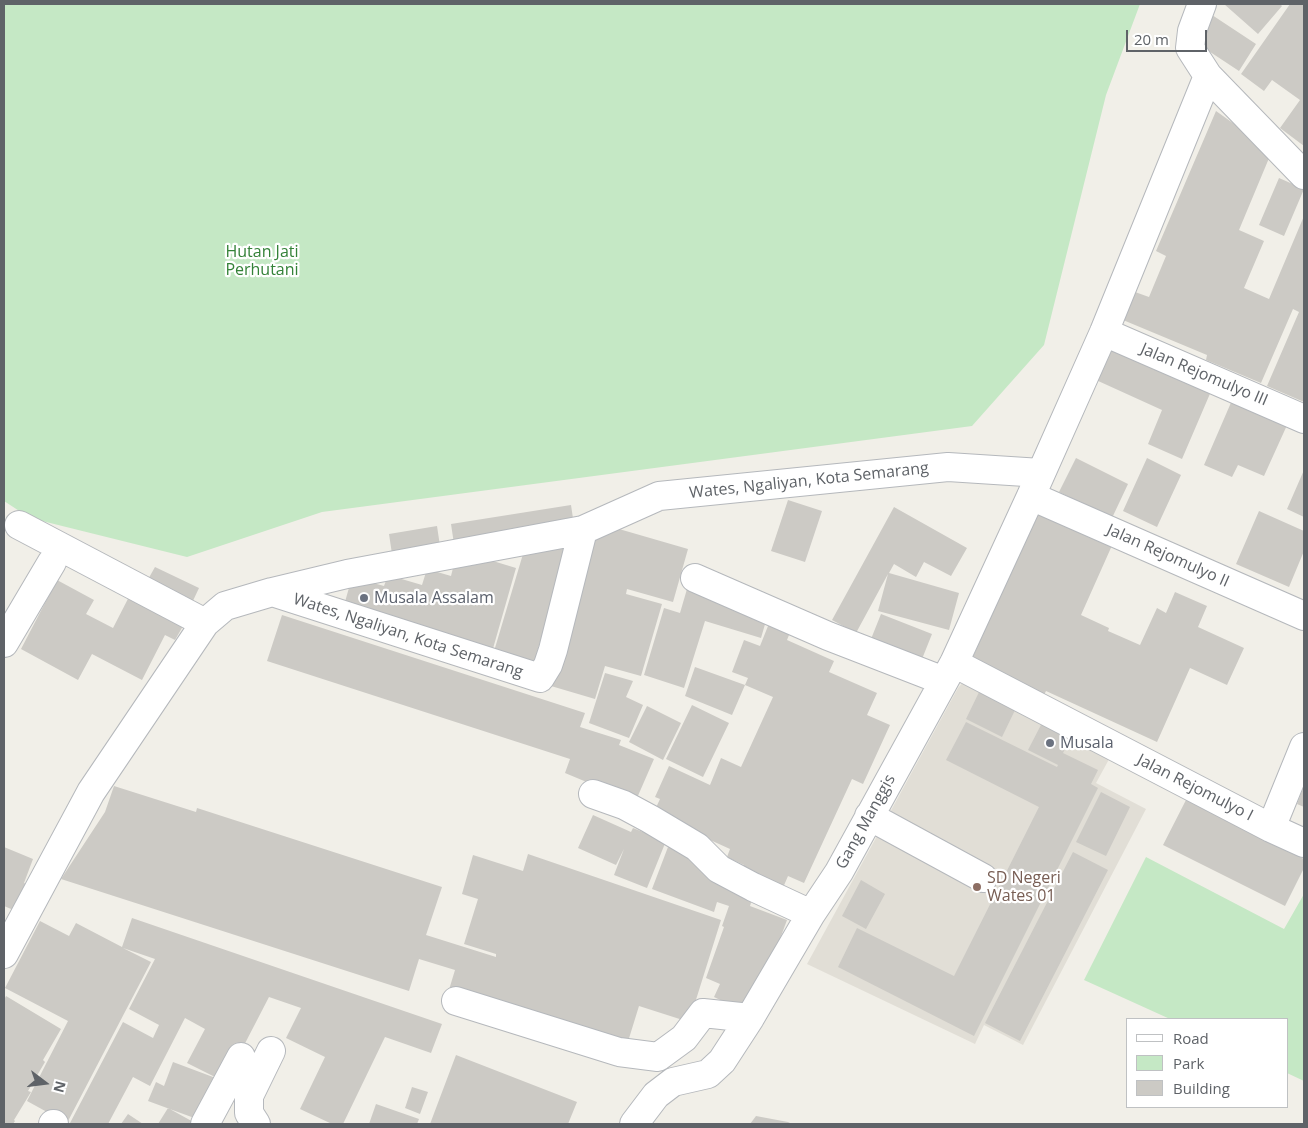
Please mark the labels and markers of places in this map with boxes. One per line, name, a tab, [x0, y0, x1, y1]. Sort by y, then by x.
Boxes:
place label: Musala Assalam	[374, 588, 494, 608]
marker: Musala Assalam	[358, 592, 370, 604]
place label: Musala	[1060, 733, 1114, 753]
marker: Musala	[1044, 737, 1056, 749]
place label: SD Negeri Wates 01	[987, 868, 1061, 906]
marker: SD Negeri Wates 01	[971, 881, 983, 893]

